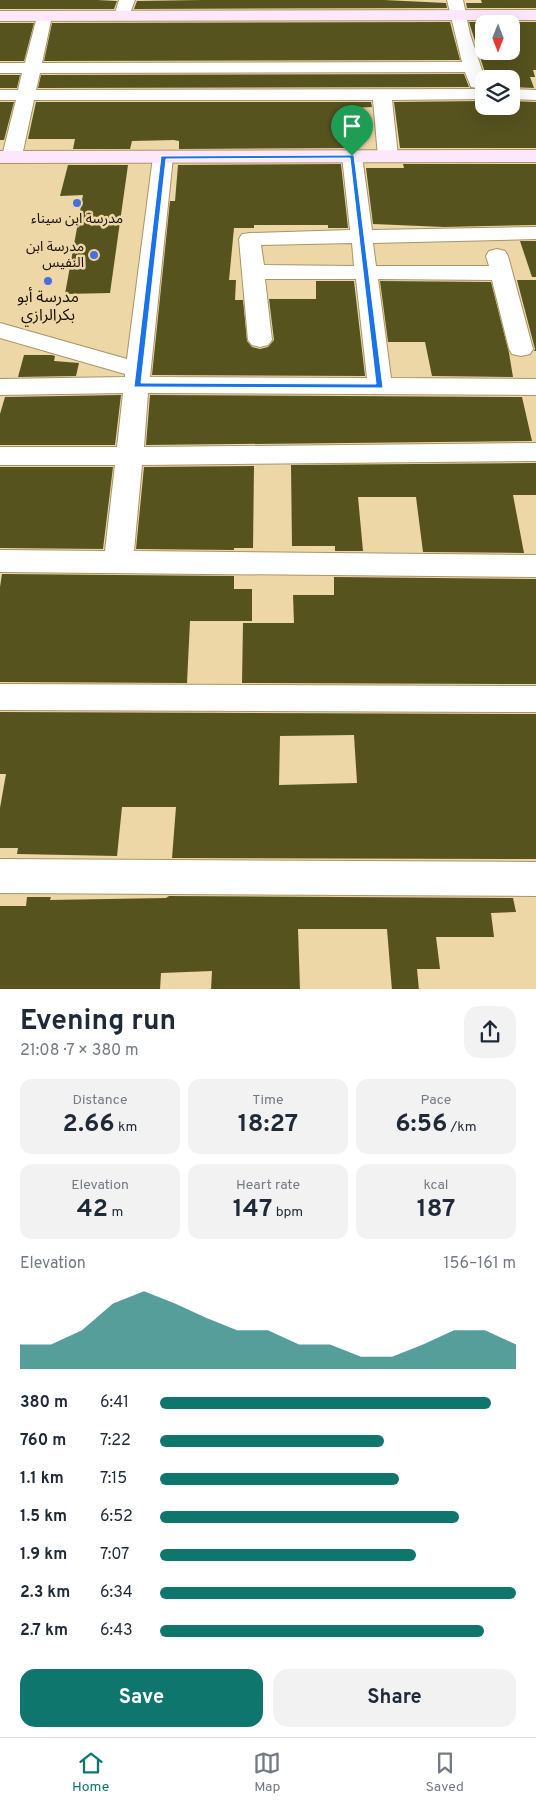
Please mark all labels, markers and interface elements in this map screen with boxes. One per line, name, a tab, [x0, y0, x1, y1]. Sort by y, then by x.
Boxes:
north arrow	[475, 15, 520, 60]
map controls	[475, 15, 520, 115]
button: layers	[475, 70, 520, 115]
pin	[331, 105, 373, 156]
icon: arrive	[338, 112, 366, 140]
marker: مدرسة ابن سيناء	[71, 197, 83, 209]
place label: مدرسة ابن سيناء	[31, 211, 123, 228]
place label: مدرسة ابن النفيس	[26, 239, 84, 272]
marker: مدرسة ابن النفيس	[88, 249, 100, 261]
marker: مدرسة أبو بكرالرازي	[42, 275, 54, 287]
place label: مدرسة أبو بكرالرازي	[17, 287, 79, 327]
text: Evening run	[20, 1004, 176, 1040]
button: share	[464, 1006, 516, 1058]
text: 21:08 · 7 × 380 m	[20, 1041, 139, 1061]
text: Distance	[73, 1092, 127, 1109]
text: Time	[252, 1092, 284, 1109]
text: Pace	[421, 1092, 451, 1109]
text: 2.66	[63, 1109, 115, 1141]
text: 18:27	[238, 1109, 298, 1141]
text: 6:56	[395, 1109, 447, 1141]
text: km	[115, 1119, 137, 1136]
text: /km	[447, 1119, 477, 1136]
text: Elevation	[71, 1177, 129, 1194]
text: Heart rate	[236, 1177, 300, 1194]
text: kcal	[424, 1177, 448, 1194]
text: 42	[77, 1194, 108, 1226]
text: 147	[233, 1194, 272, 1226]
text: 187	[417, 1194, 455, 1226]
text: m	[108, 1204, 123, 1221]
text: bpm	[272, 1204, 303, 1221]
text: Elevation	[20, 1254, 86, 1274]
text: 156–161 m	[444, 1254, 516, 1274]
text: 380 m	[20, 1393, 68, 1413]
text: 6:41	[100, 1393, 129, 1413]
text: 760 m	[20, 1431, 66, 1451]
text: 7:22	[100, 1431, 131, 1451]
text: 1.1 km	[20, 1469, 64, 1489]
text: 7:15	[100, 1469, 127, 1489]
text: 1.5 km	[20, 1507, 67, 1527]
text: 6:52	[100, 1507, 133, 1527]
text: 1.9 km	[20, 1545, 67, 1565]
text: 7:07	[100, 1545, 129, 1565]
text: 2.3 km	[20, 1583, 70, 1603]
text: 6:34	[100, 1583, 133, 1603]
text: 2.7 km	[20, 1621, 68, 1641]
text: 6:43	[100, 1621, 133, 1641]
button: Save	[20, 1669, 263, 1727]
button: Share	[273, 1669, 516, 1727]
tab: Home	[72, 1749, 109, 1796]
tab: Map	[253, 1749, 281, 1796]
tab: Saved	[425, 1749, 464, 1796]

